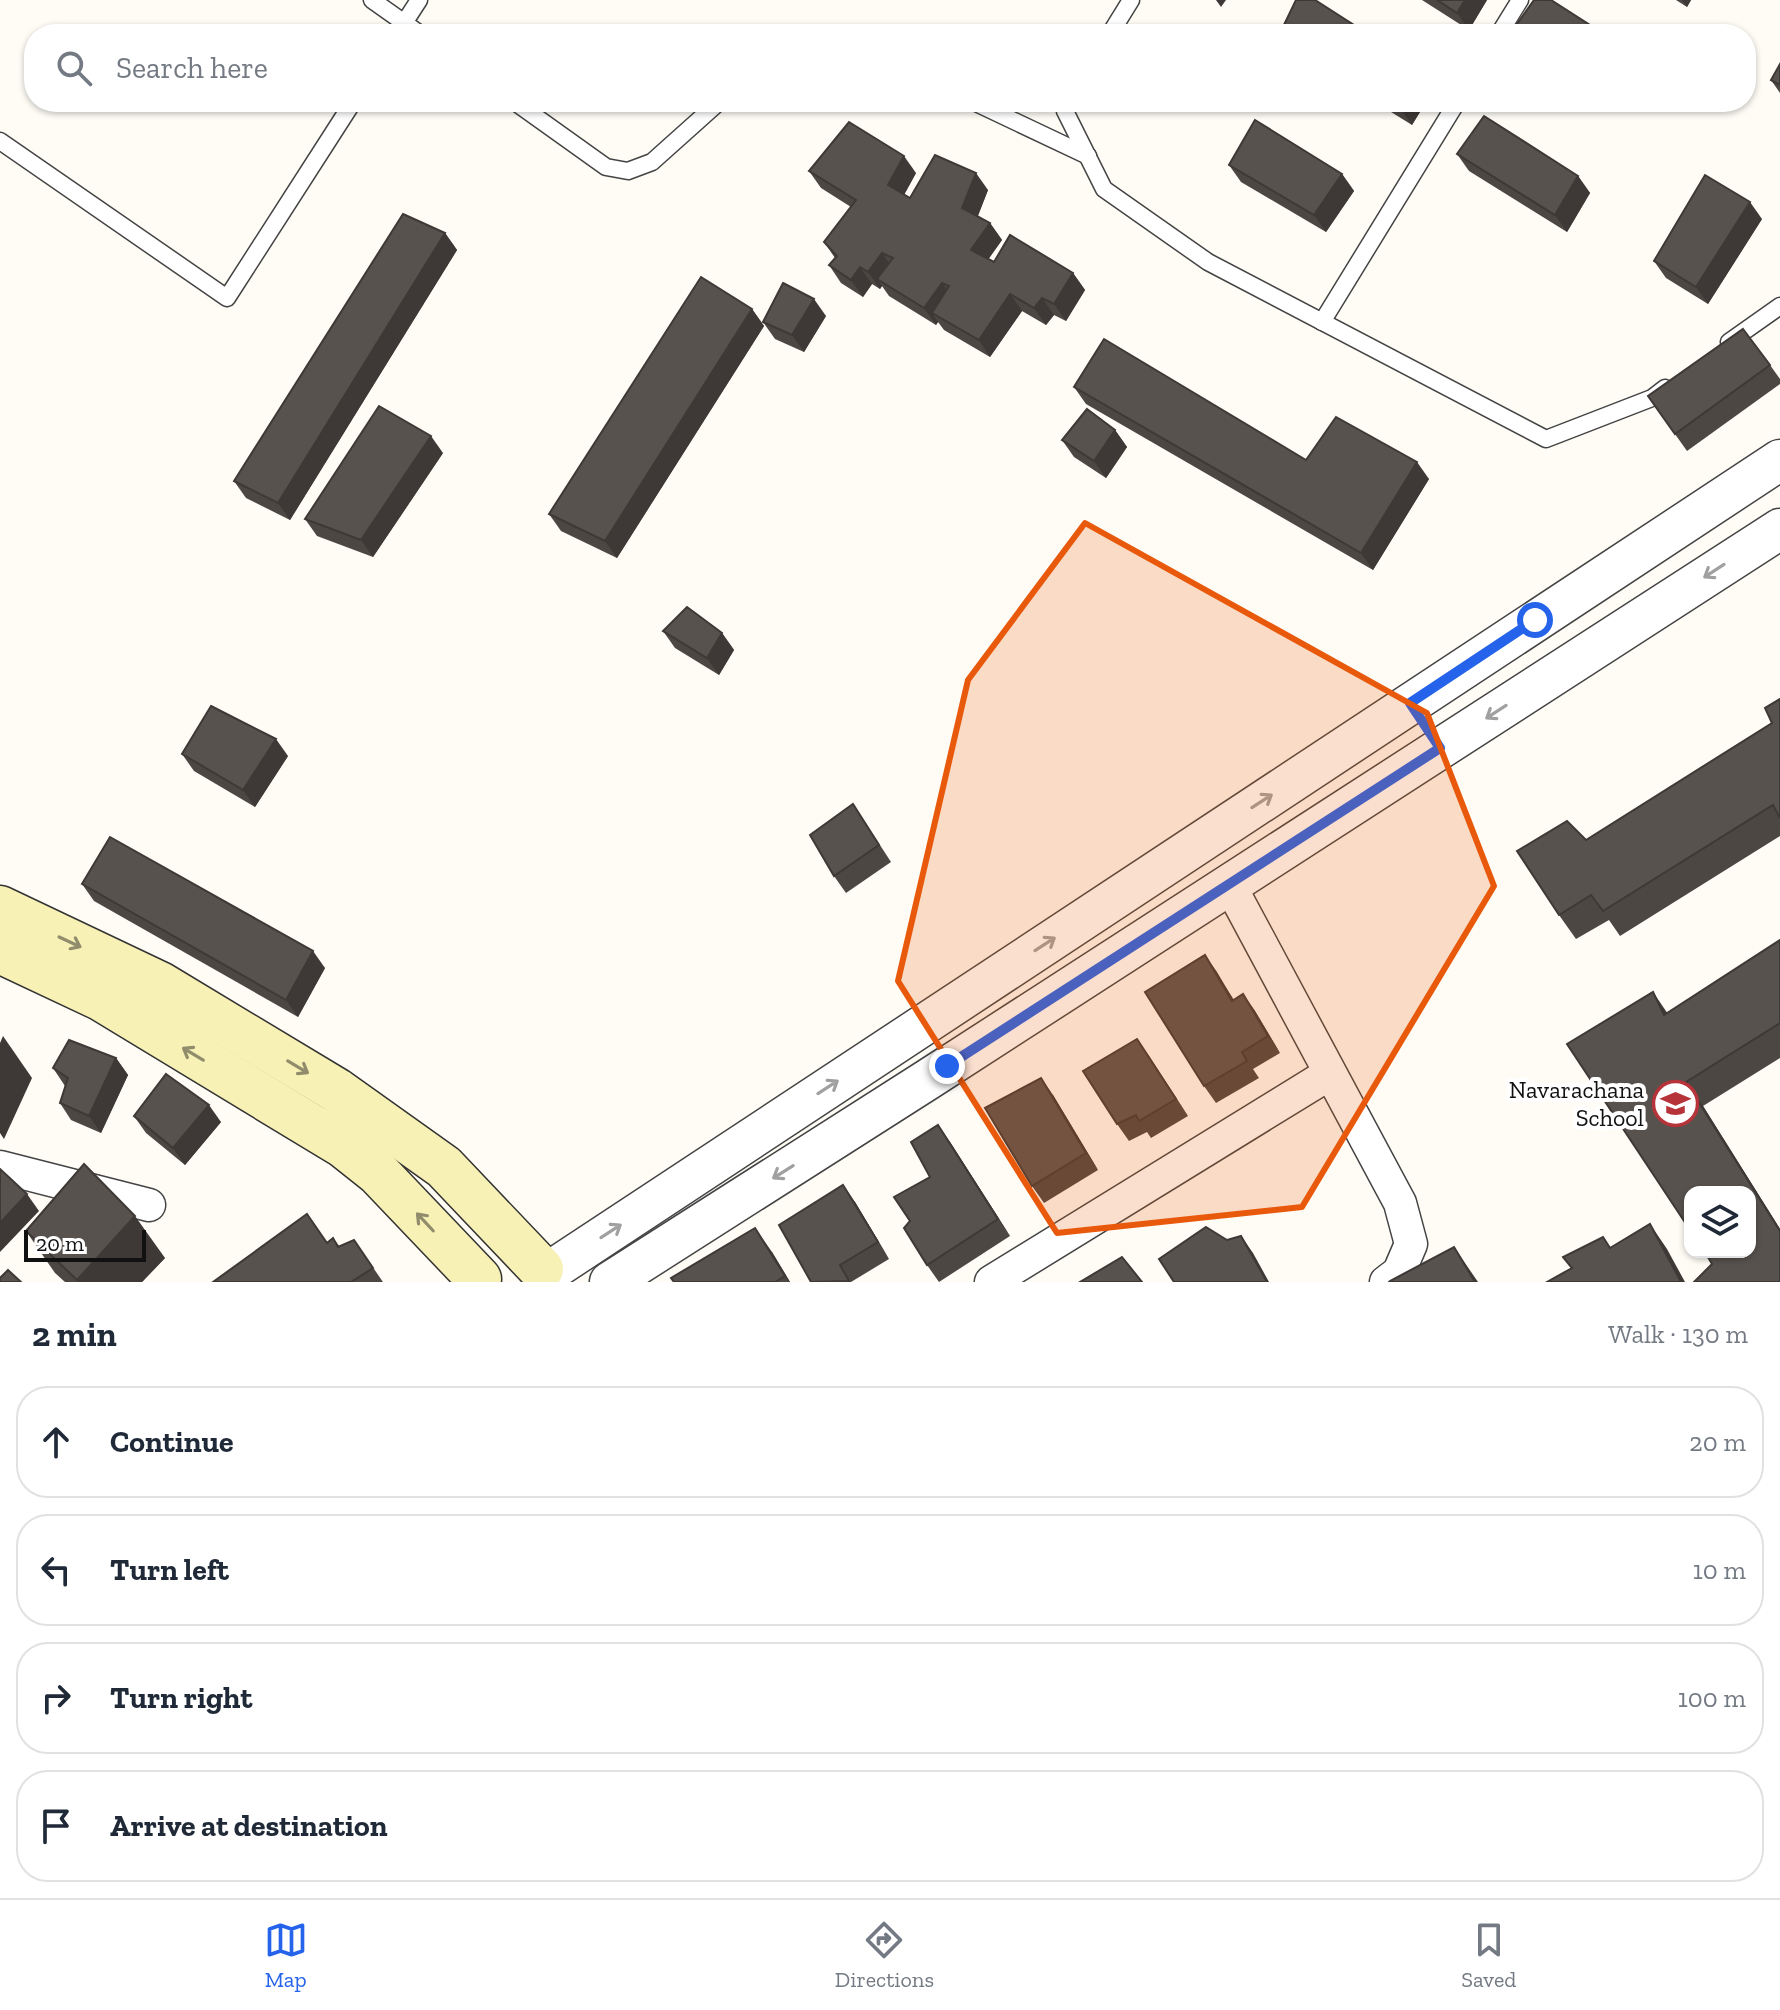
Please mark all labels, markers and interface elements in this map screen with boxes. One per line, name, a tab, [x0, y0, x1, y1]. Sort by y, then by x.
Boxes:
search box	[24, 24, 1756, 112]
icon: search	[52, 46, 96, 90]
text: Search here	[116, 50, 268, 86]
one-way arrow	[1704, 562, 1726, 579]
route start	[1517, 602, 1553, 638]
one-way arrow	[1485, 704, 1508, 720]
one-way arrow	[1250, 793, 1273, 809]
one-way arrow	[58, 935, 82, 950]
one-way arrow	[1033, 936, 1056, 952]
one-way arrow	[182, 1046, 205, 1062]
route end	[929, 1048, 965, 1084]
one-way arrow	[286, 1059, 309, 1075]
place label: Navarachana School	[1509, 1075, 1644, 1132]
one-way arrow	[816, 1079, 839, 1095]
school or university icon: Navarachana School	[1651, 1080, 1699, 1128]
one-way arrow	[773, 1163, 795, 1180]
map controls	[1684, 1186, 1756, 1258]
button: layers	[1684, 1186, 1756, 1258]
one-way arrow	[416, 1213, 435, 1233]
one-way arrow	[599, 1222, 622, 1238]
scale bar	[24, 1226, 146, 1262]
text: 20 m	[36, 1230, 84, 1257]
text: 2 min	[32, 1314, 117, 1355]
text: Walk · 130 m	[1608, 1318, 1748, 1350]
icon: ahead	[34, 1420, 78, 1464]
text: Continue	[110, 1424, 234, 1460]
text: 20 m	[1689, 1426, 1746, 1458]
icon: left	[34, 1548, 78, 1592]
text: Turn left	[110, 1552, 229, 1588]
text: 10 m	[1693, 1554, 1746, 1586]
icon: right	[34, 1676, 78, 1720]
text: Turn right	[110, 1680, 252, 1716]
text: 100 m	[1678, 1682, 1746, 1714]
icon: arrive	[34, 1804, 78, 1848]
text: Arrive at destination	[110, 1808, 387, 1844]
tab: Map	[264, 1918, 308, 1993]
tab: Directions	[835, 1918, 934, 1993]
tab: Saved	[1461, 1918, 1516, 1993]

